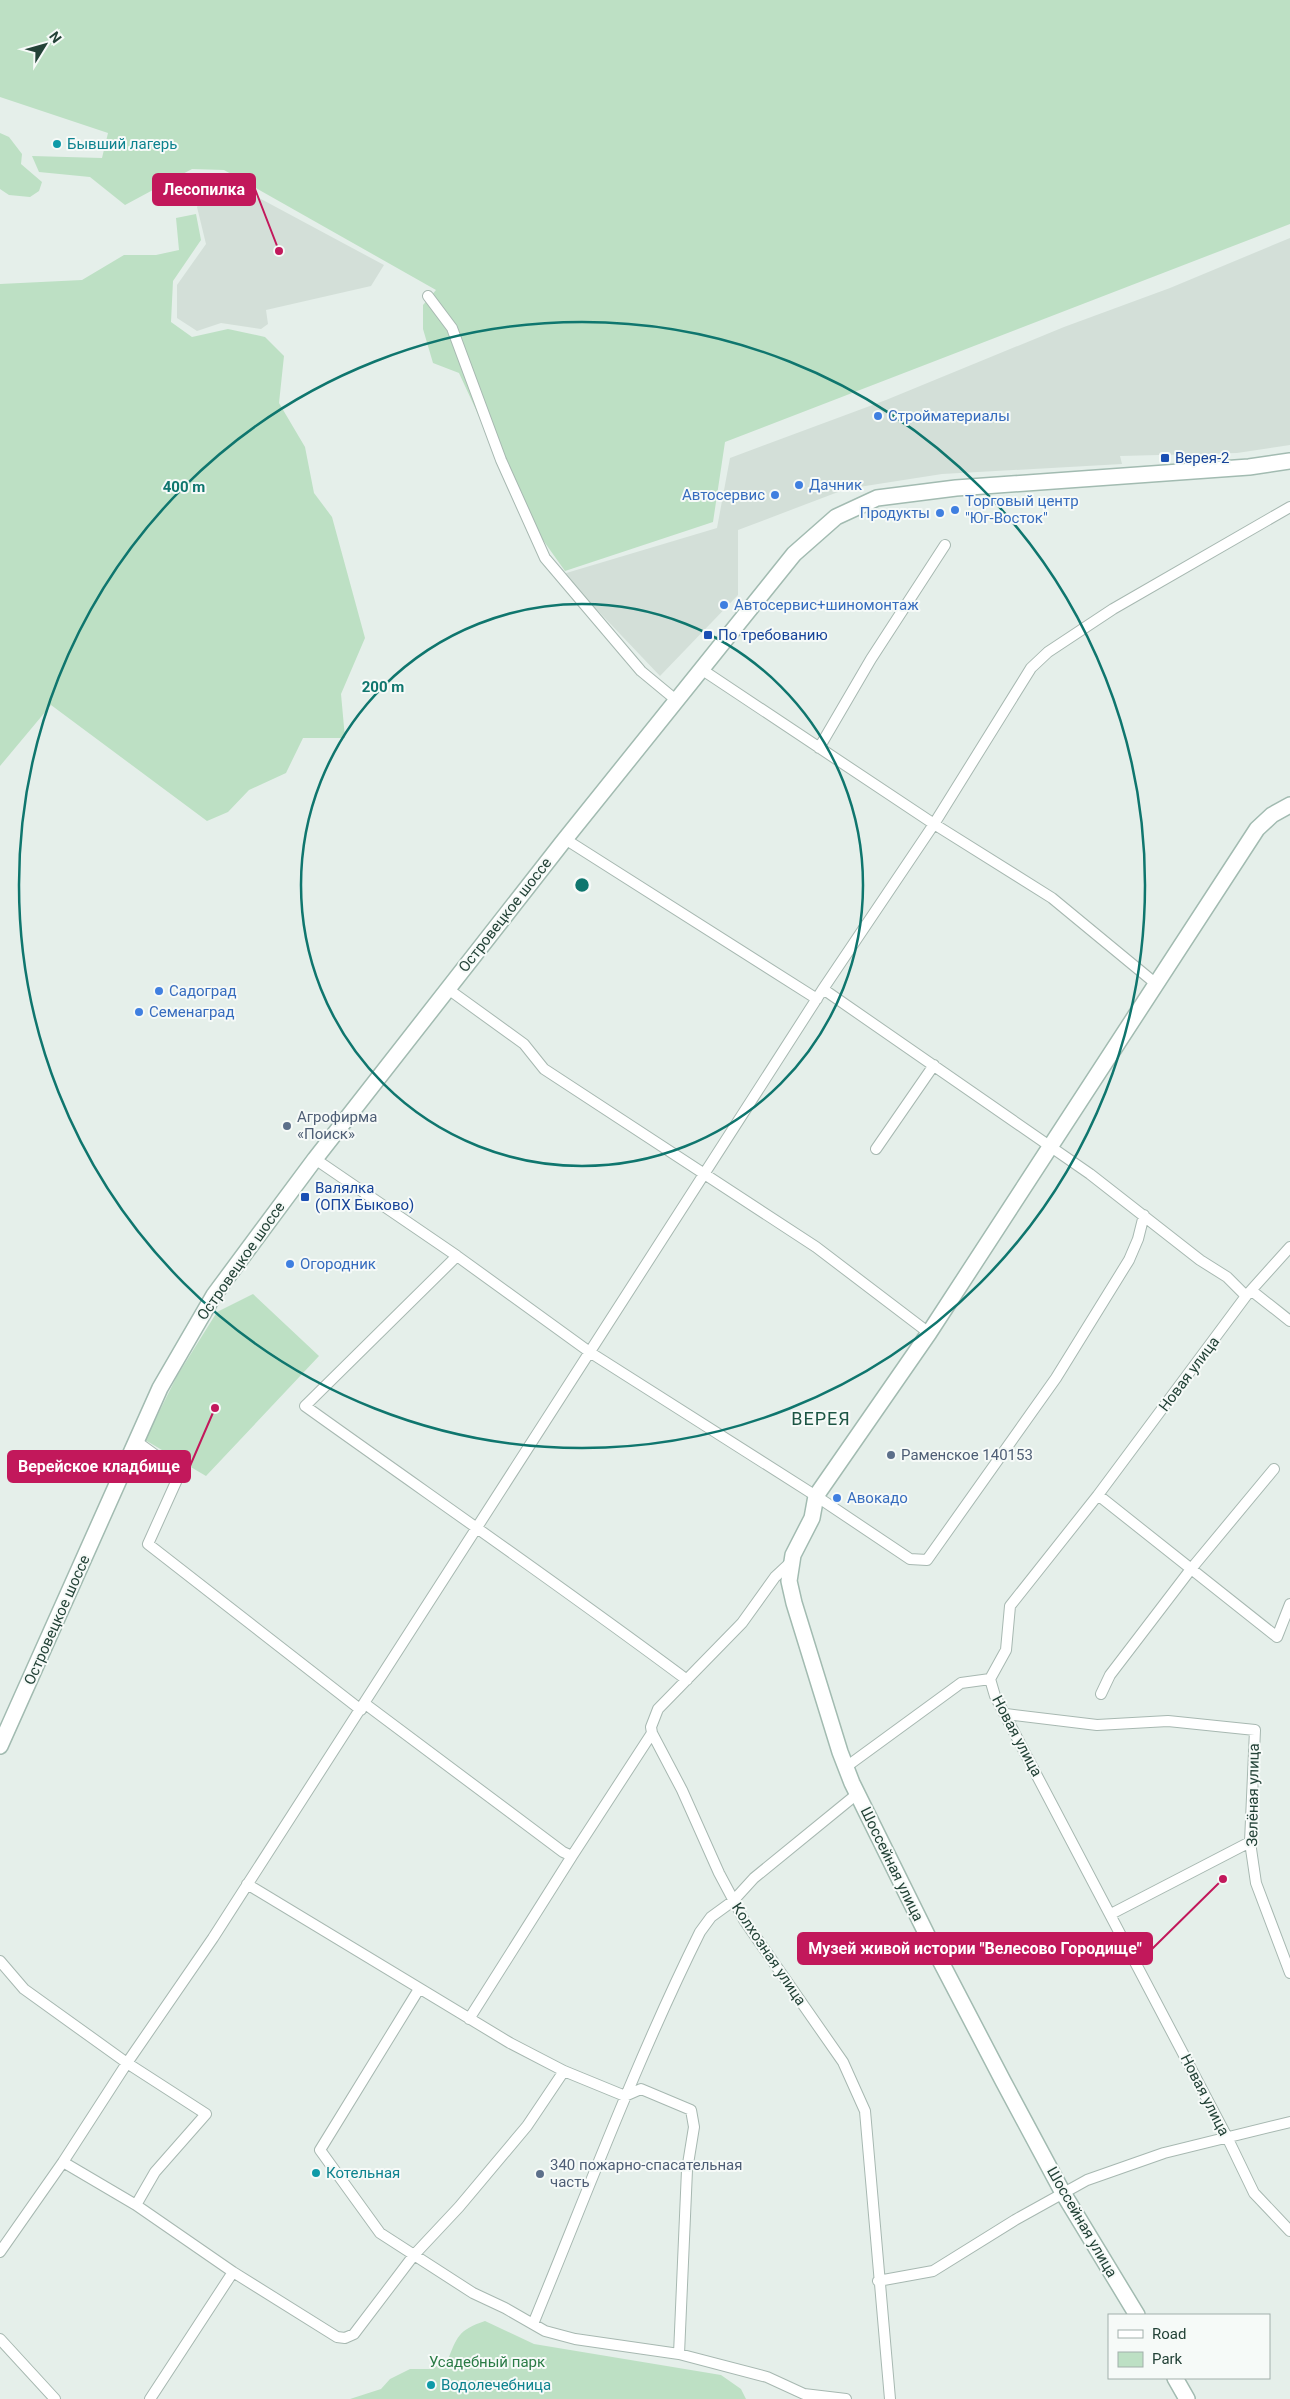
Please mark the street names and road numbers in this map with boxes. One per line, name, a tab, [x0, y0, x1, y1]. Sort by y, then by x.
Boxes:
street label: Островецкое шоссе	[455, 854, 555, 976]
street label: Островецкое шоссе	[193, 1198, 289, 1324]
street label: Новая улица	[1155, 1333, 1223, 1415]
street label: Островецкое шоссе	[20, 1552, 94, 1688]
street label: Новая улица	[988, 1692, 1046, 1780]
street label: Зелёная улица	[1243, 1743, 1263, 1847]
street label: Шоссейная улица	[857, 1804, 927, 1924]
street label: Колхозная улица	[728, 1899, 810, 2009]
street label: Новая улица	[1177, 2051, 1233, 2139]
street label: Шоссейная улица	[1043, 2163, 1121, 2281]

